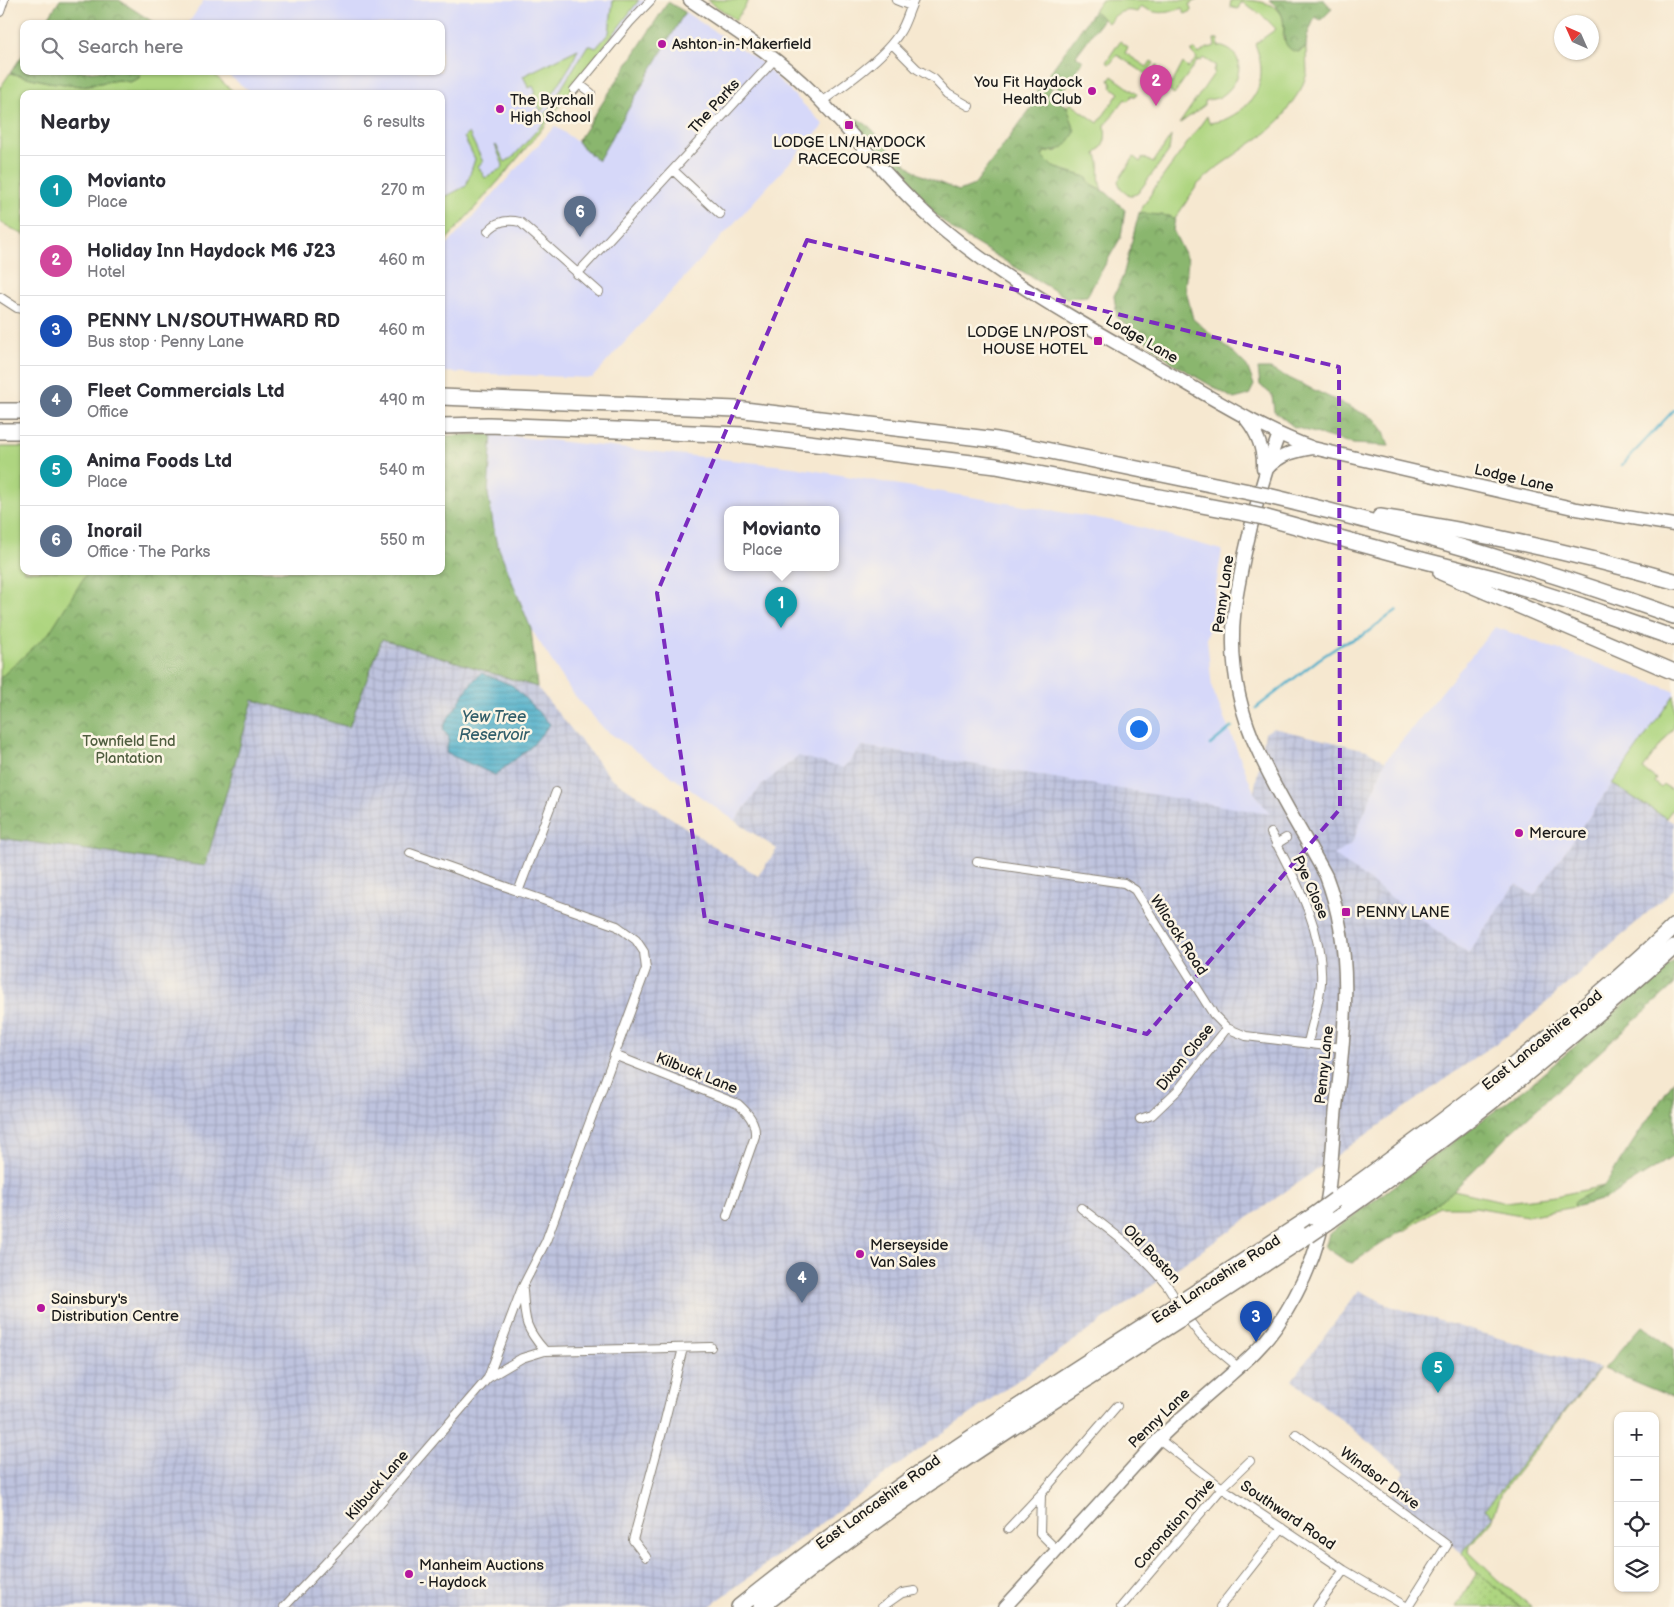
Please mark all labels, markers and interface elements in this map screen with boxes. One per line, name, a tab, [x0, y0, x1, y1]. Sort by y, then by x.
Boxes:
north arrow	[1554, 15, 1599, 60]
search box	[20, 20, 445, 75]
icon: search	[38, 34, 66, 62]
place label: Ashton-in-Makerfield	[672, 35, 811, 54]
text: Search here	[78, 36, 183, 59]
marker: Ashton-in-Makerfield	[656, 38, 668, 50]
pin: 2	[1140, 65, 1172, 106]
place label: You Fit Haydock Health Club	[973, 73, 1083, 109]
street label: The Parks	[685, 75, 744, 138]
marker: You Fit Haydock Health Club	[1086, 85, 1098, 97]
place label: The Byrchall High School	[510, 91, 593, 127]
marker: The Byrchall High School	[494, 103, 506, 115]
text: Nearby	[40, 110, 110, 135]
text: 6 results	[363, 113, 425, 132]
marker: LODGE LN/HAYDOCK RACECOURSE	[843, 119, 855, 131]
place label: LODGE LN/HAYDOCK RACECOURSE	[773, 133, 925, 169]
text: Movianto	[87, 170, 166, 193]
text: 1	[53, 181, 59, 200]
text: 270 m	[381, 181, 425, 200]
text: Place	[87, 193, 128, 212]
pin: 6	[564, 196, 596, 237]
text: Holiday Inn Haydock M6 J23	[87, 240, 336, 263]
text: 2	[51, 251, 61, 270]
text: 460 m	[379, 251, 425, 270]
text: Hotel	[87, 263, 125, 282]
text: PENNY LN/SOUTHWARD RD	[87, 310, 340, 333]
street label: Lodge Lane	[1102, 311, 1182, 368]
text: 3	[51, 321, 61, 340]
text: 460 m	[379, 321, 425, 340]
place label: LODGE LN/POST HOUSE HOTEL	[967, 323, 1088, 359]
text: Bus stop · Penny Lane	[87, 333, 244, 352]
marker: LODGE LN/POST HOUSE HOTEL	[1092, 335, 1104, 347]
text: Fleet Commercials Ltd	[87, 380, 285, 403]
text: 4	[51, 391, 61, 410]
text: 490 m	[379, 391, 425, 410]
text: Office	[87, 403, 129, 422]
text: Anima Foods Ltd	[87, 450, 232, 473]
street label: Lodge Lane	[1472, 460, 1556, 497]
text: 5	[51, 461, 61, 480]
text: 540 m	[379, 461, 425, 480]
text: Place	[87, 473, 128, 492]
popup	[724, 506, 839, 571]
text: Movianto	[742, 518, 821, 541]
text: Inorail	[87, 520, 142, 543]
text: 6	[51, 531, 61, 550]
text: 550 m	[380, 531, 425, 550]
text: Place	[742, 541, 783, 560]
text: Office · The Parks	[87, 543, 210, 562]
street label: Penny Lane	[1209, 554, 1238, 634]
pin: 1	[765, 587, 797, 628]
water label: Yew Tree Reservoir	[459, 708, 530, 745]
your location	[1126, 716, 1152, 742]
park label: Townfield End Plantation	[82, 732, 176, 768]
place label: Mercure	[1529, 824, 1586, 843]
marker: Mercure	[1513, 827, 1525, 839]
street label: Pye Close	[1288, 852, 1333, 922]
street label: Wilcock Road	[1146, 892, 1212, 979]
place label: PENNY LANE	[1356, 903, 1450, 922]
marker: PENNY LANE	[1340, 906, 1352, 918]
street label: East Lancashire Road	[1478, 986, 1606, 1095]
street label: Dixon Close	[1153, 1020, 1218, 1095]
street label: Penny Lane	[1311, 1025, 1338, 1105]
street label: Kilbuck Lane	[653, 1048, 741, 1099]
street label: Old Boston	[1119, 1221, 1184, 1288]
street label: East Lancashire Road	[1148, 1231, 1284, 1328]
place label: Merseyside Van Sales	[870, 1236, 949, 1272]
marker: Merseyside Van Sales	[854, 1248, 866, 1260]
pin: 4	[786, 1262, 818, 1303]
place label: Sainsbury's Distribution Centre	[51, 1290, 179, 1326]
pin: 3	[1240, 1301, 1272, 1342]
marker: Sainsbury's Distribution Centre	[35, 1302, 47, 1314]
pin: 5	[1422, 1352, 1454, 1393]
street label: Penny Lane	[1125, 1384, 1194, 1452]
map controls	[1614, 1412, 1659, 1592]
button: +	[1614, 1412, 1659, 1457]
street label: Windsor Drive	[1336, 1443, 1423, 1514]
street label: Kilbuck Lane	[342, 1446, 413, 1524]
street label: East Lancashire Road	[812, 1451, 944, 1554]
button: −	[1614, 1457, 1659, 1502]
street label: Coronation Drive	[1130, 1475, 1219, 1574]
street label: Southward Road	[1236, 1476, 1339, 1554]
button: locate	[1614, 1502, 1659, 1547]
button: layers	[1614, 1547, 1659, 1592]
place label: Manheim Auctions - Haydock	[419, 1556, 544, 1592]
marker: Manheim Auctions - Haydock	[403, 1568, 415, 1580]

